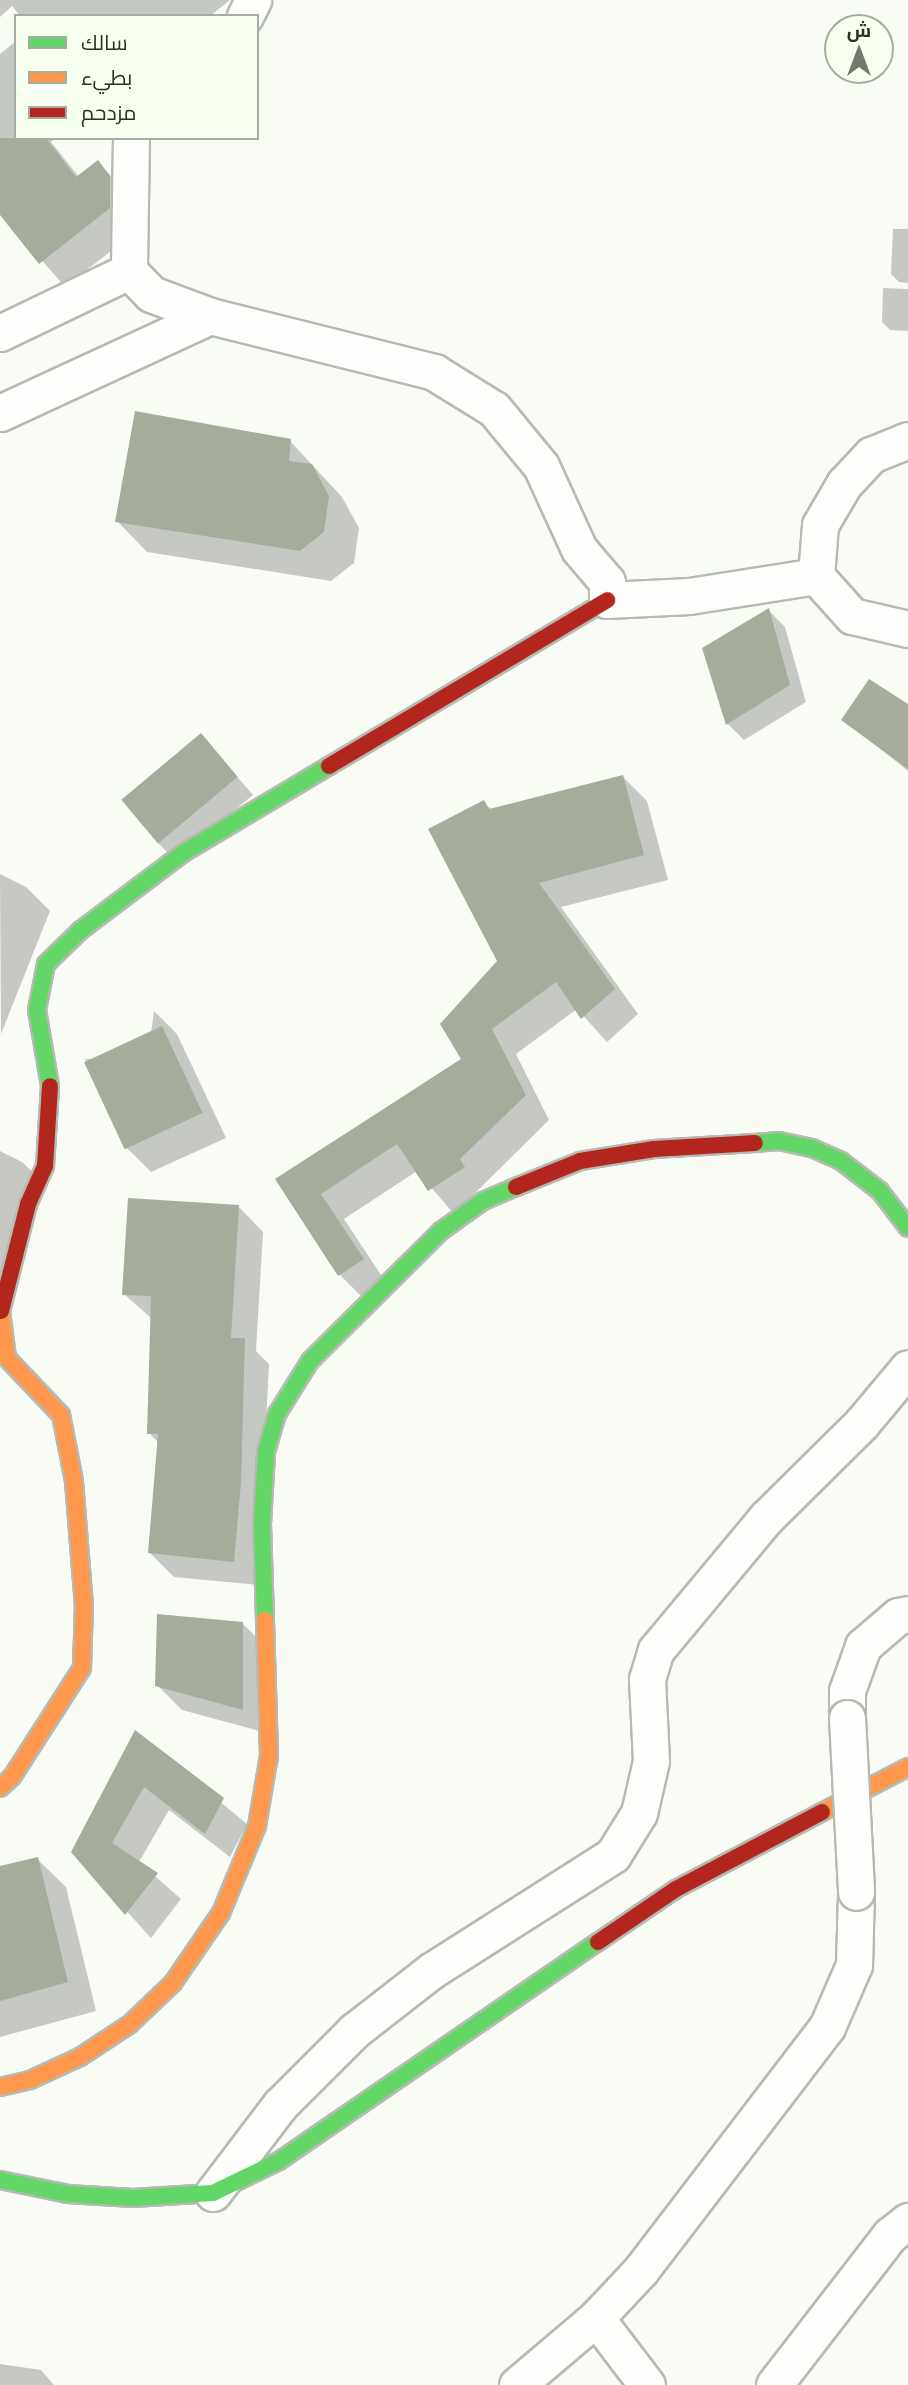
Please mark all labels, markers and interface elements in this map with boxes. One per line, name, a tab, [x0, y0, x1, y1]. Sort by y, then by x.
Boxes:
legend	[14, 14, 259, 140]
north arrow	[824, 14, 894, 84]
text: ش	[847, 19, 871, 41]
text: سالك	[81, 30, 128, 54]
text: بطيء	[81, 65, 132, 89]
text: مزدحم	[81, 100, 136, 124]

